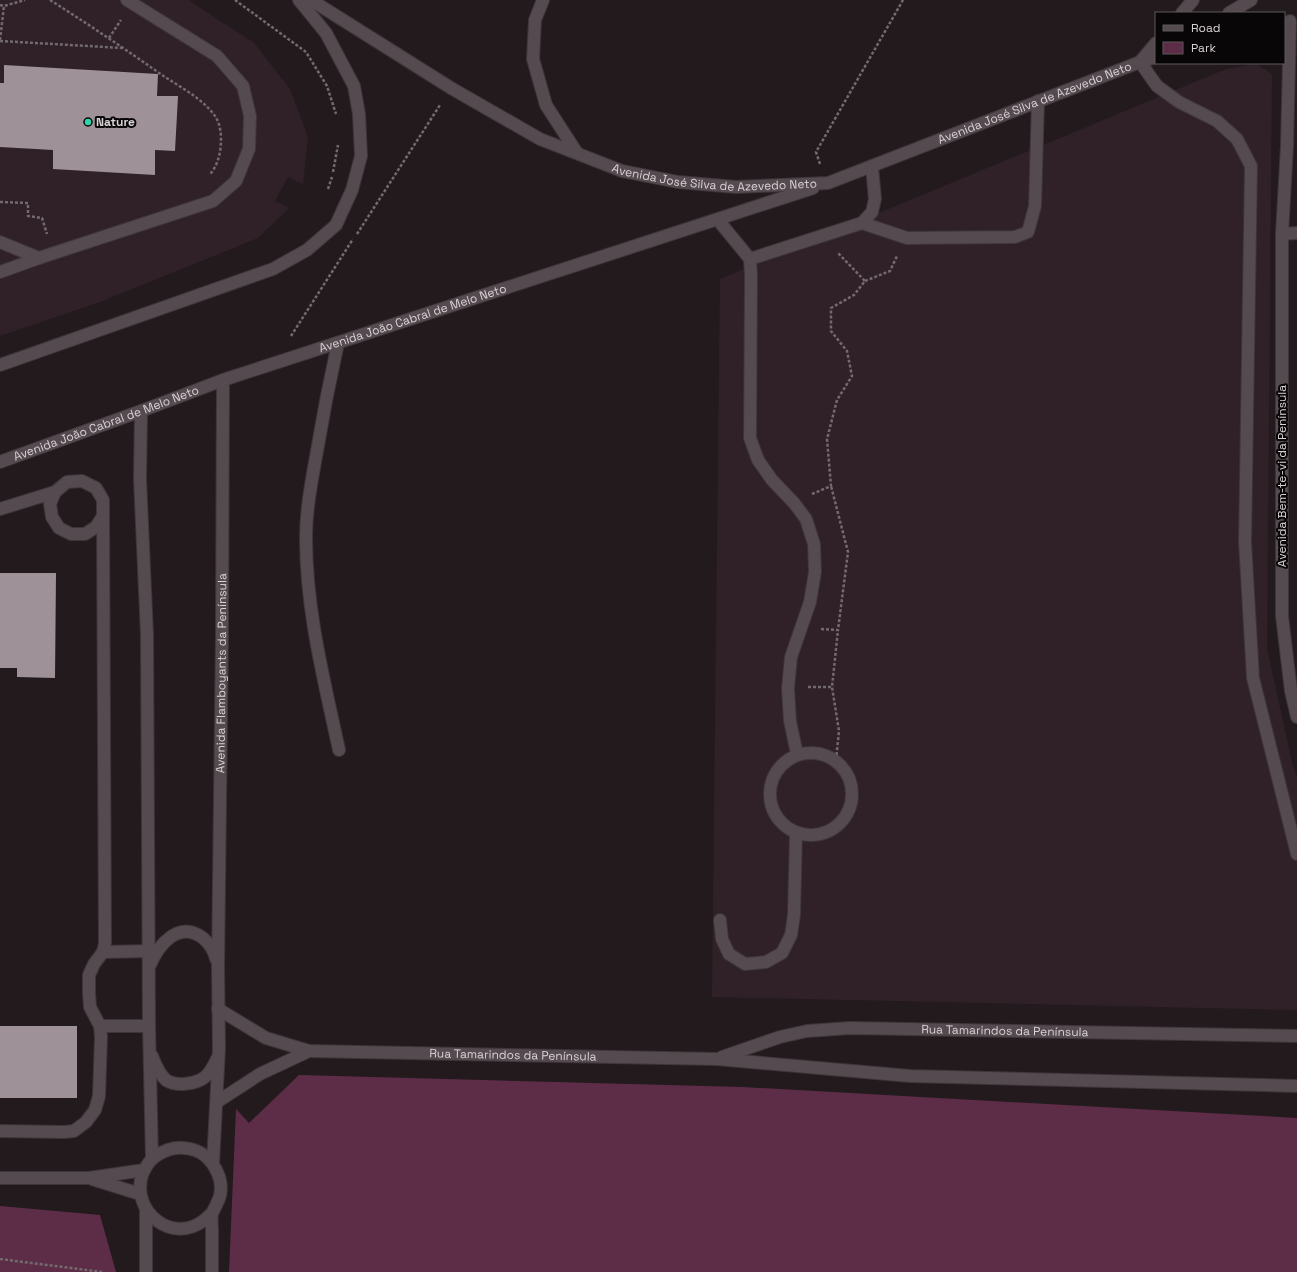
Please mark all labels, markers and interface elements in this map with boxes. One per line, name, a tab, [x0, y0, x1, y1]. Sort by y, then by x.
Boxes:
legend	[1155, 12, 1285, 64]
text: Road	[1191, 20, 1220, 36]
text: Park	[1191, 40, 1216, 56]
street label: Avenida José Silva de Azevedo Neto	[936, 58, 1134, 148]
place label: Nature	[96, 114, 135, 130]
marker: Nature	[83, 117, 93, 127]
street label: Avenida José Silva de Azevedo Neto	[610, 160, 817, 195]
street label: Avenida João Cabral de Melo Neto	[317, 280, 508, 356]
street label: Avenida João Cabral de Melo Neto	[11, 382, 201, 464]
street label: Avenida Bem-te-vi da Península	[1274, 385, 1290, 567]
street label: Avenida Flamboyants da Península	[212, 573, 230, 773]
street label: Rua Tamarindos da Península	[921, 1021, 1089, 1040]
street label: Rua Tamarindos da Península	[429, 1045, 597, 1065]

